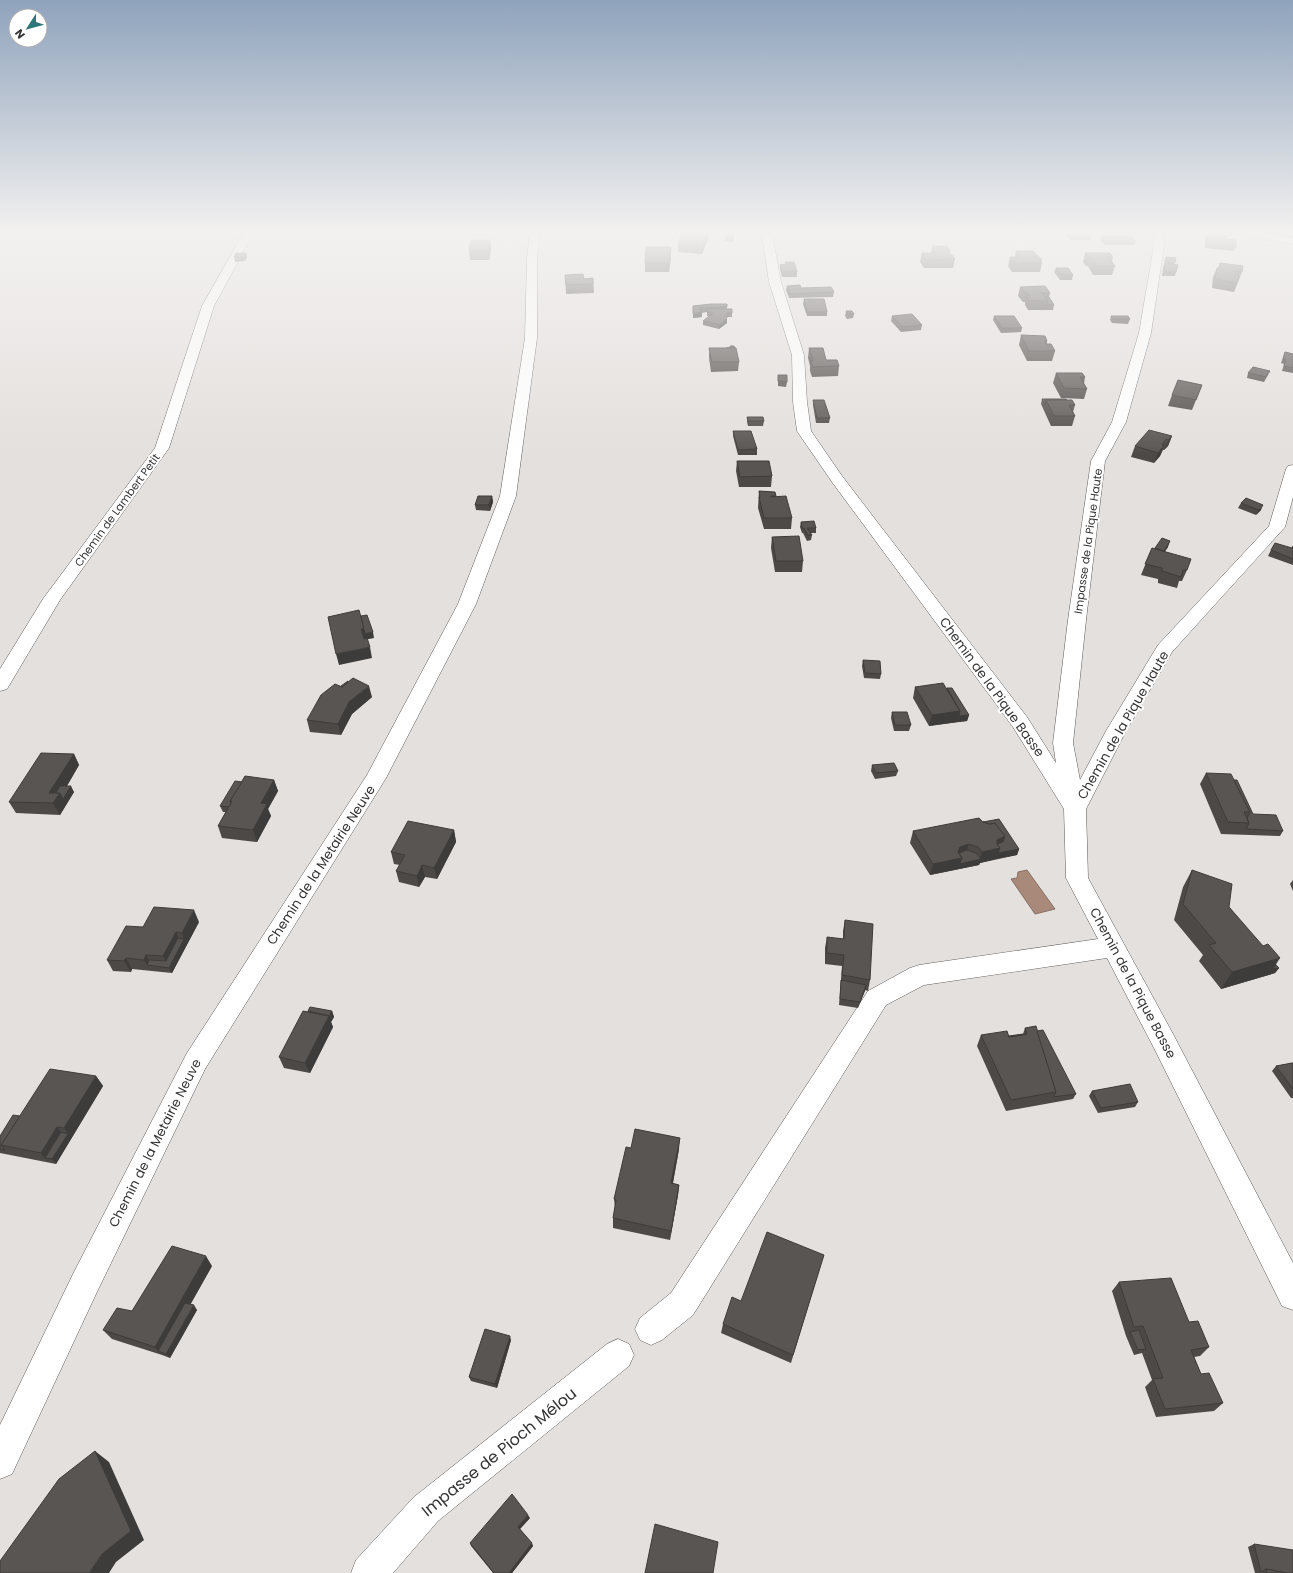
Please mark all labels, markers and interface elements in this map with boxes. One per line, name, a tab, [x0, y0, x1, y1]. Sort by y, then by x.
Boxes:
north arrow	[8, 8, 48, 48]
text: N	[11, 26, 29, 42]
street label: Chemin de Lambert Petit	[70, 450, 164, 570]
street label: Impasse de la Pique Haute	[1070, 467, 1106, 615]
street label: Chemin de la Pique Basse	[935, 613, 1049, 761]
street label: Chemin de la Pique Haute	[1073, 647, 1173, 803]
street label: Chemin de la Metairie Neuve	[262, 781, 380, 949]
street label: Chemin de la Pique Basse	[1085, 904, 1181, 1062]
street label: Chemin de la Metairie Neuve	[104, 1055, 206, 1231]
street label: Impasse de Pioch Mélou	[416, 1382, 582, 1522]

